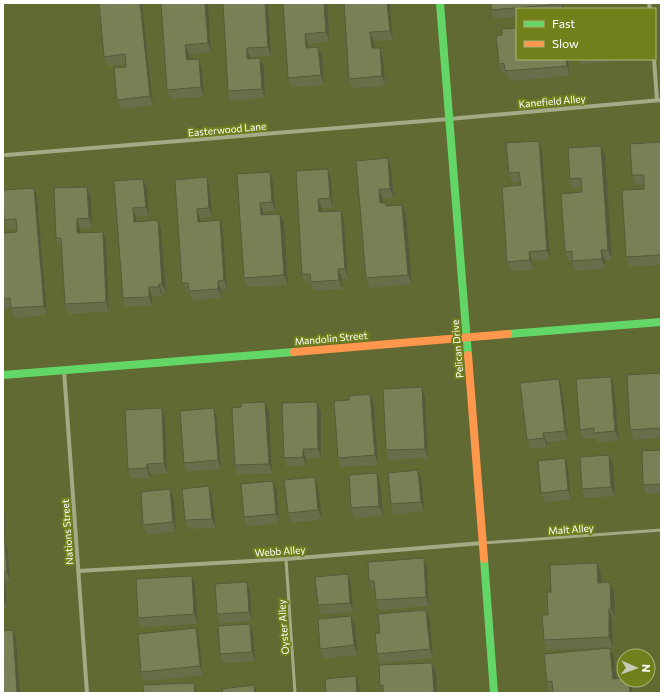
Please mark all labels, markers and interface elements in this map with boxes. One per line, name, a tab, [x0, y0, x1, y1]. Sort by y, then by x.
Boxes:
legend	[516, 8, 656, 60]
text: Fast	[552, 16, 575, 30]
text: Slow	[552, 36, 579, 50]
street label: Kanefield Alley	[518, 92, 586, 110]
street label: Easterwood Lane	[187, 120, 267, 138]
street label: Pelican Drive	[448, 319, 466, 379]
street label: Mandolin Street	[294, 329, 368, 347]
street label: Nations Street	[59, 499, 75, 565]
street label: Malt Alley	[548, 521, 594, 537]
street label: Webb Alley	[254, 543, 306, 559]
street label: Oyster Alley	[275, 599, 291, 655]
north arrow	[616, 648, 656, 688]
text: N	[640, 664, 653, 673]

